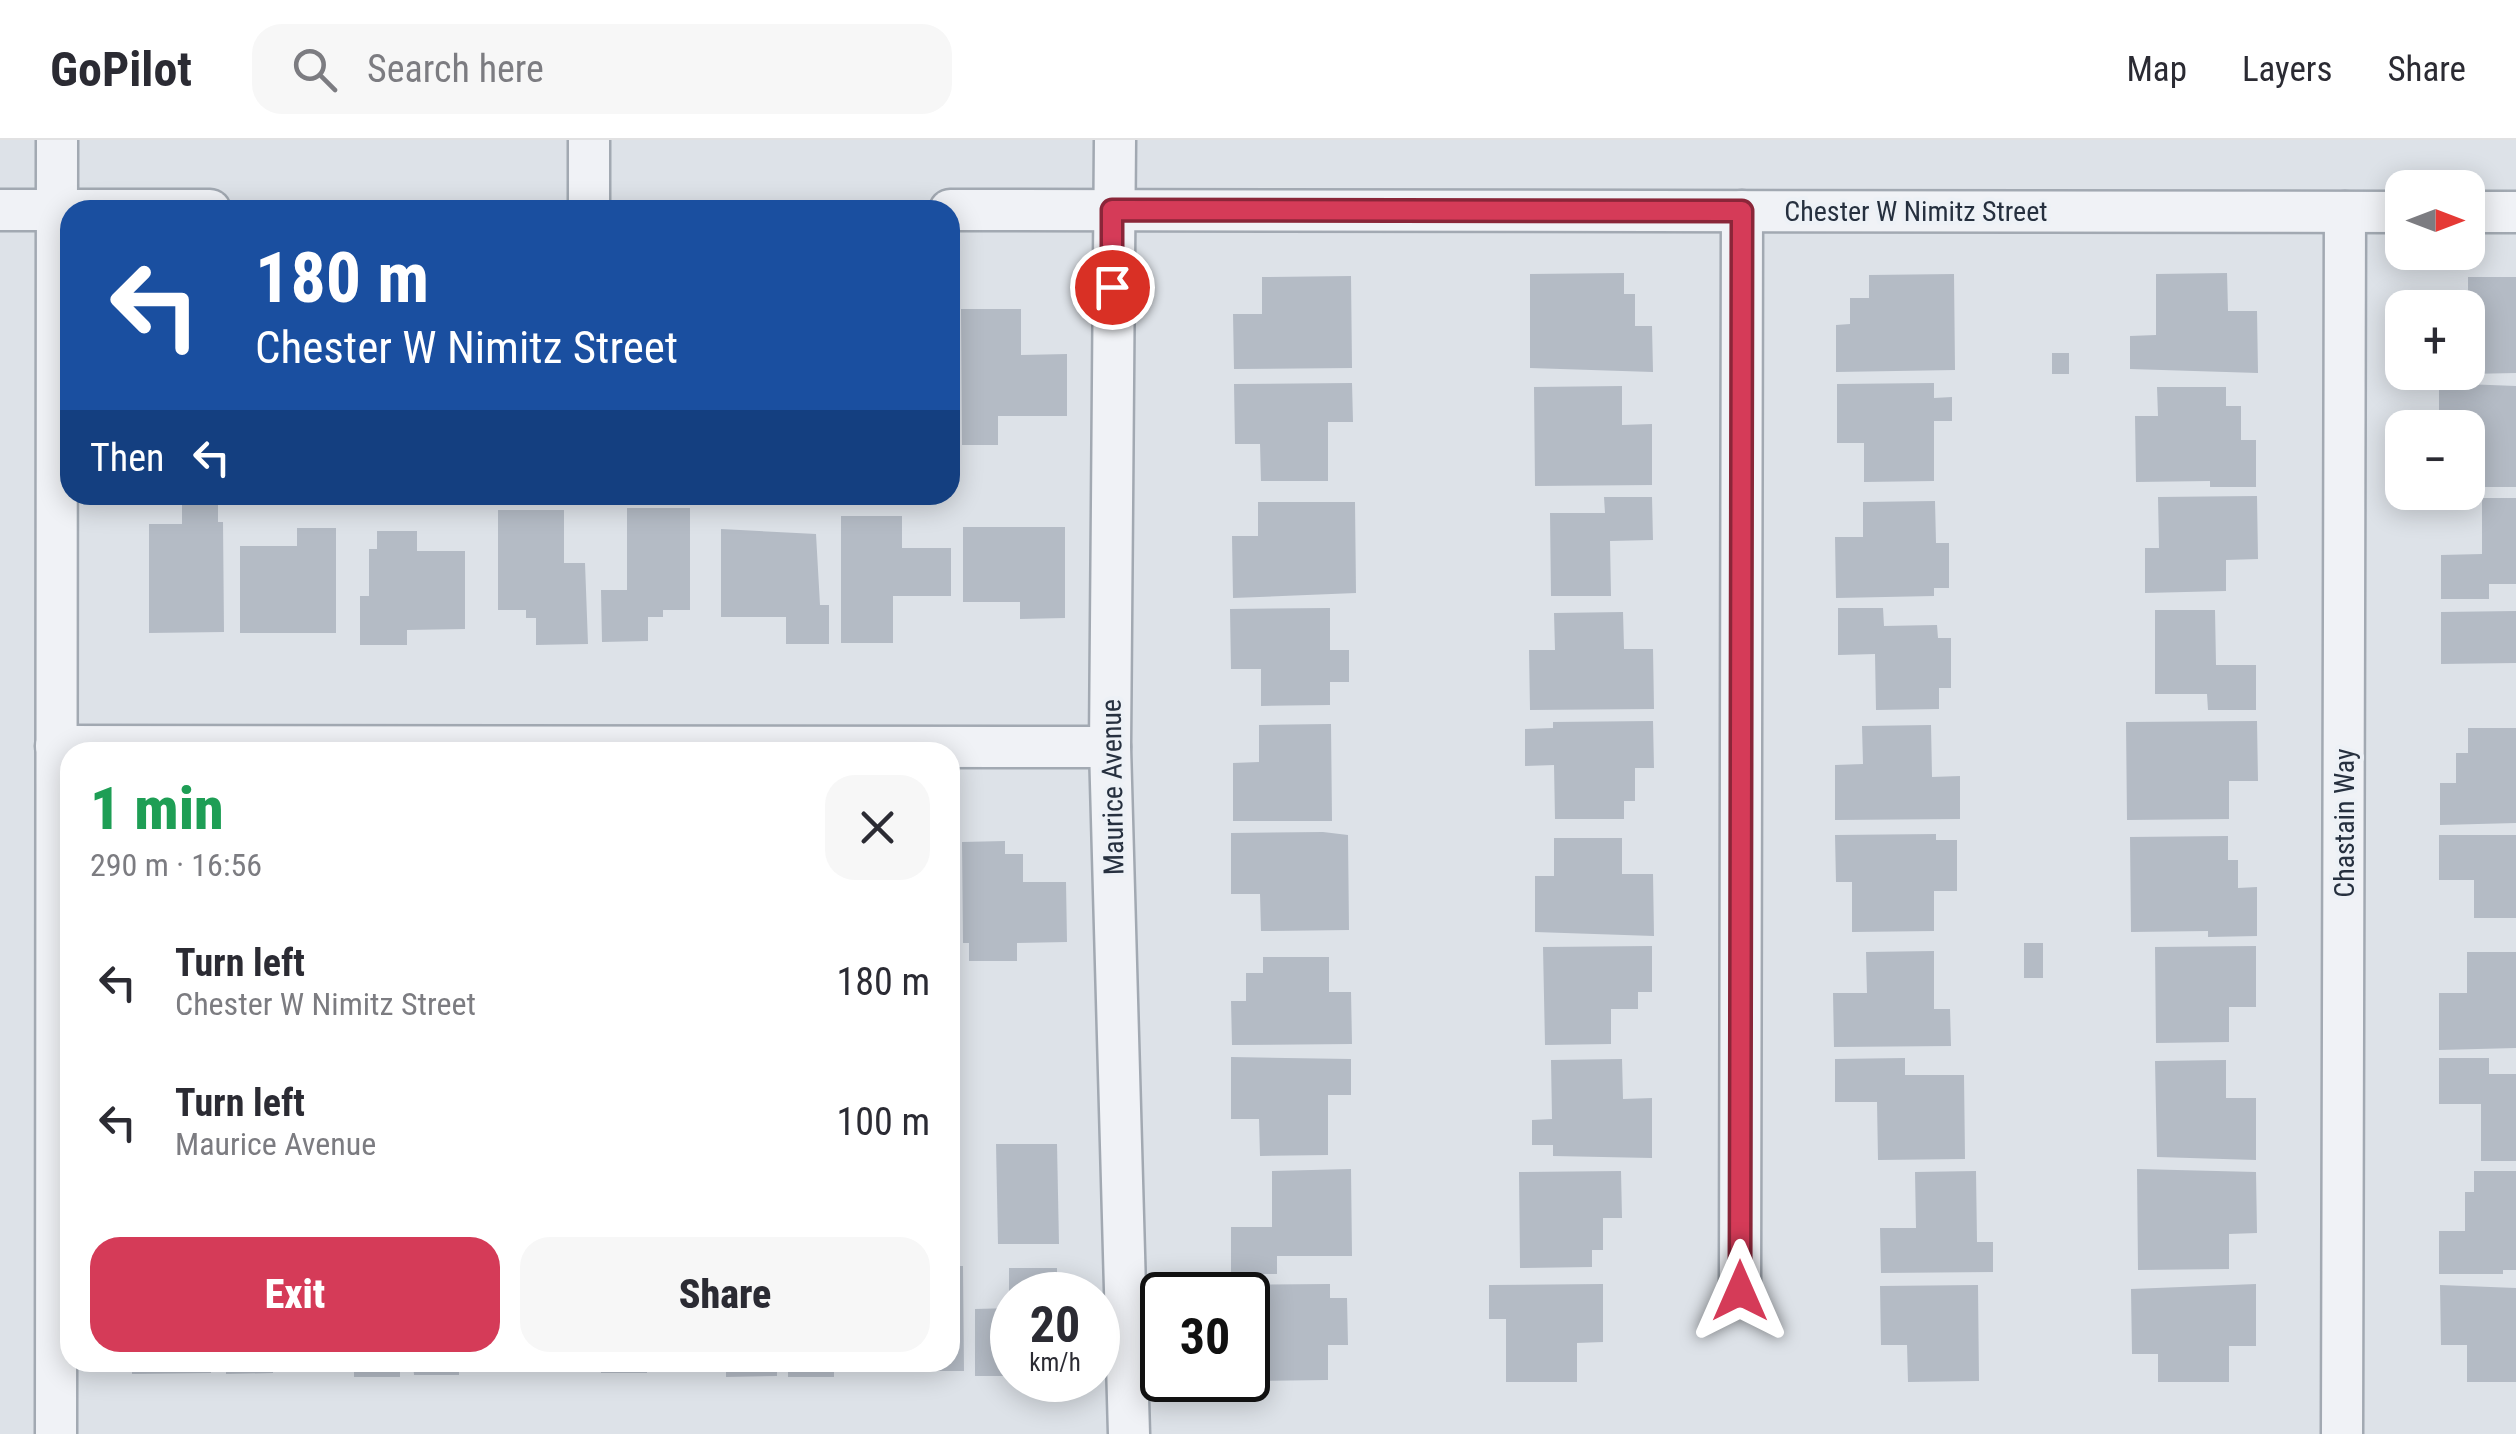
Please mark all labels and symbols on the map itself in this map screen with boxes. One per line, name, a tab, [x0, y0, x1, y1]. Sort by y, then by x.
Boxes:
north arrow	[2385, 170, 2485, 270]
street label: Chester W Nimitz Street	[1784, 195, 2048, 228]
pin	[1070, 245, 1155, 330]
street label: Maurice Avenue	[1094, 699, 1131, 875]
street label: Chastain Way	[2328, 748, 2361, 898]
position arrow	[1688, 1239, 1792, 1343]
speed limit sign: 30	[1140, 1272, 1270, 1402]

